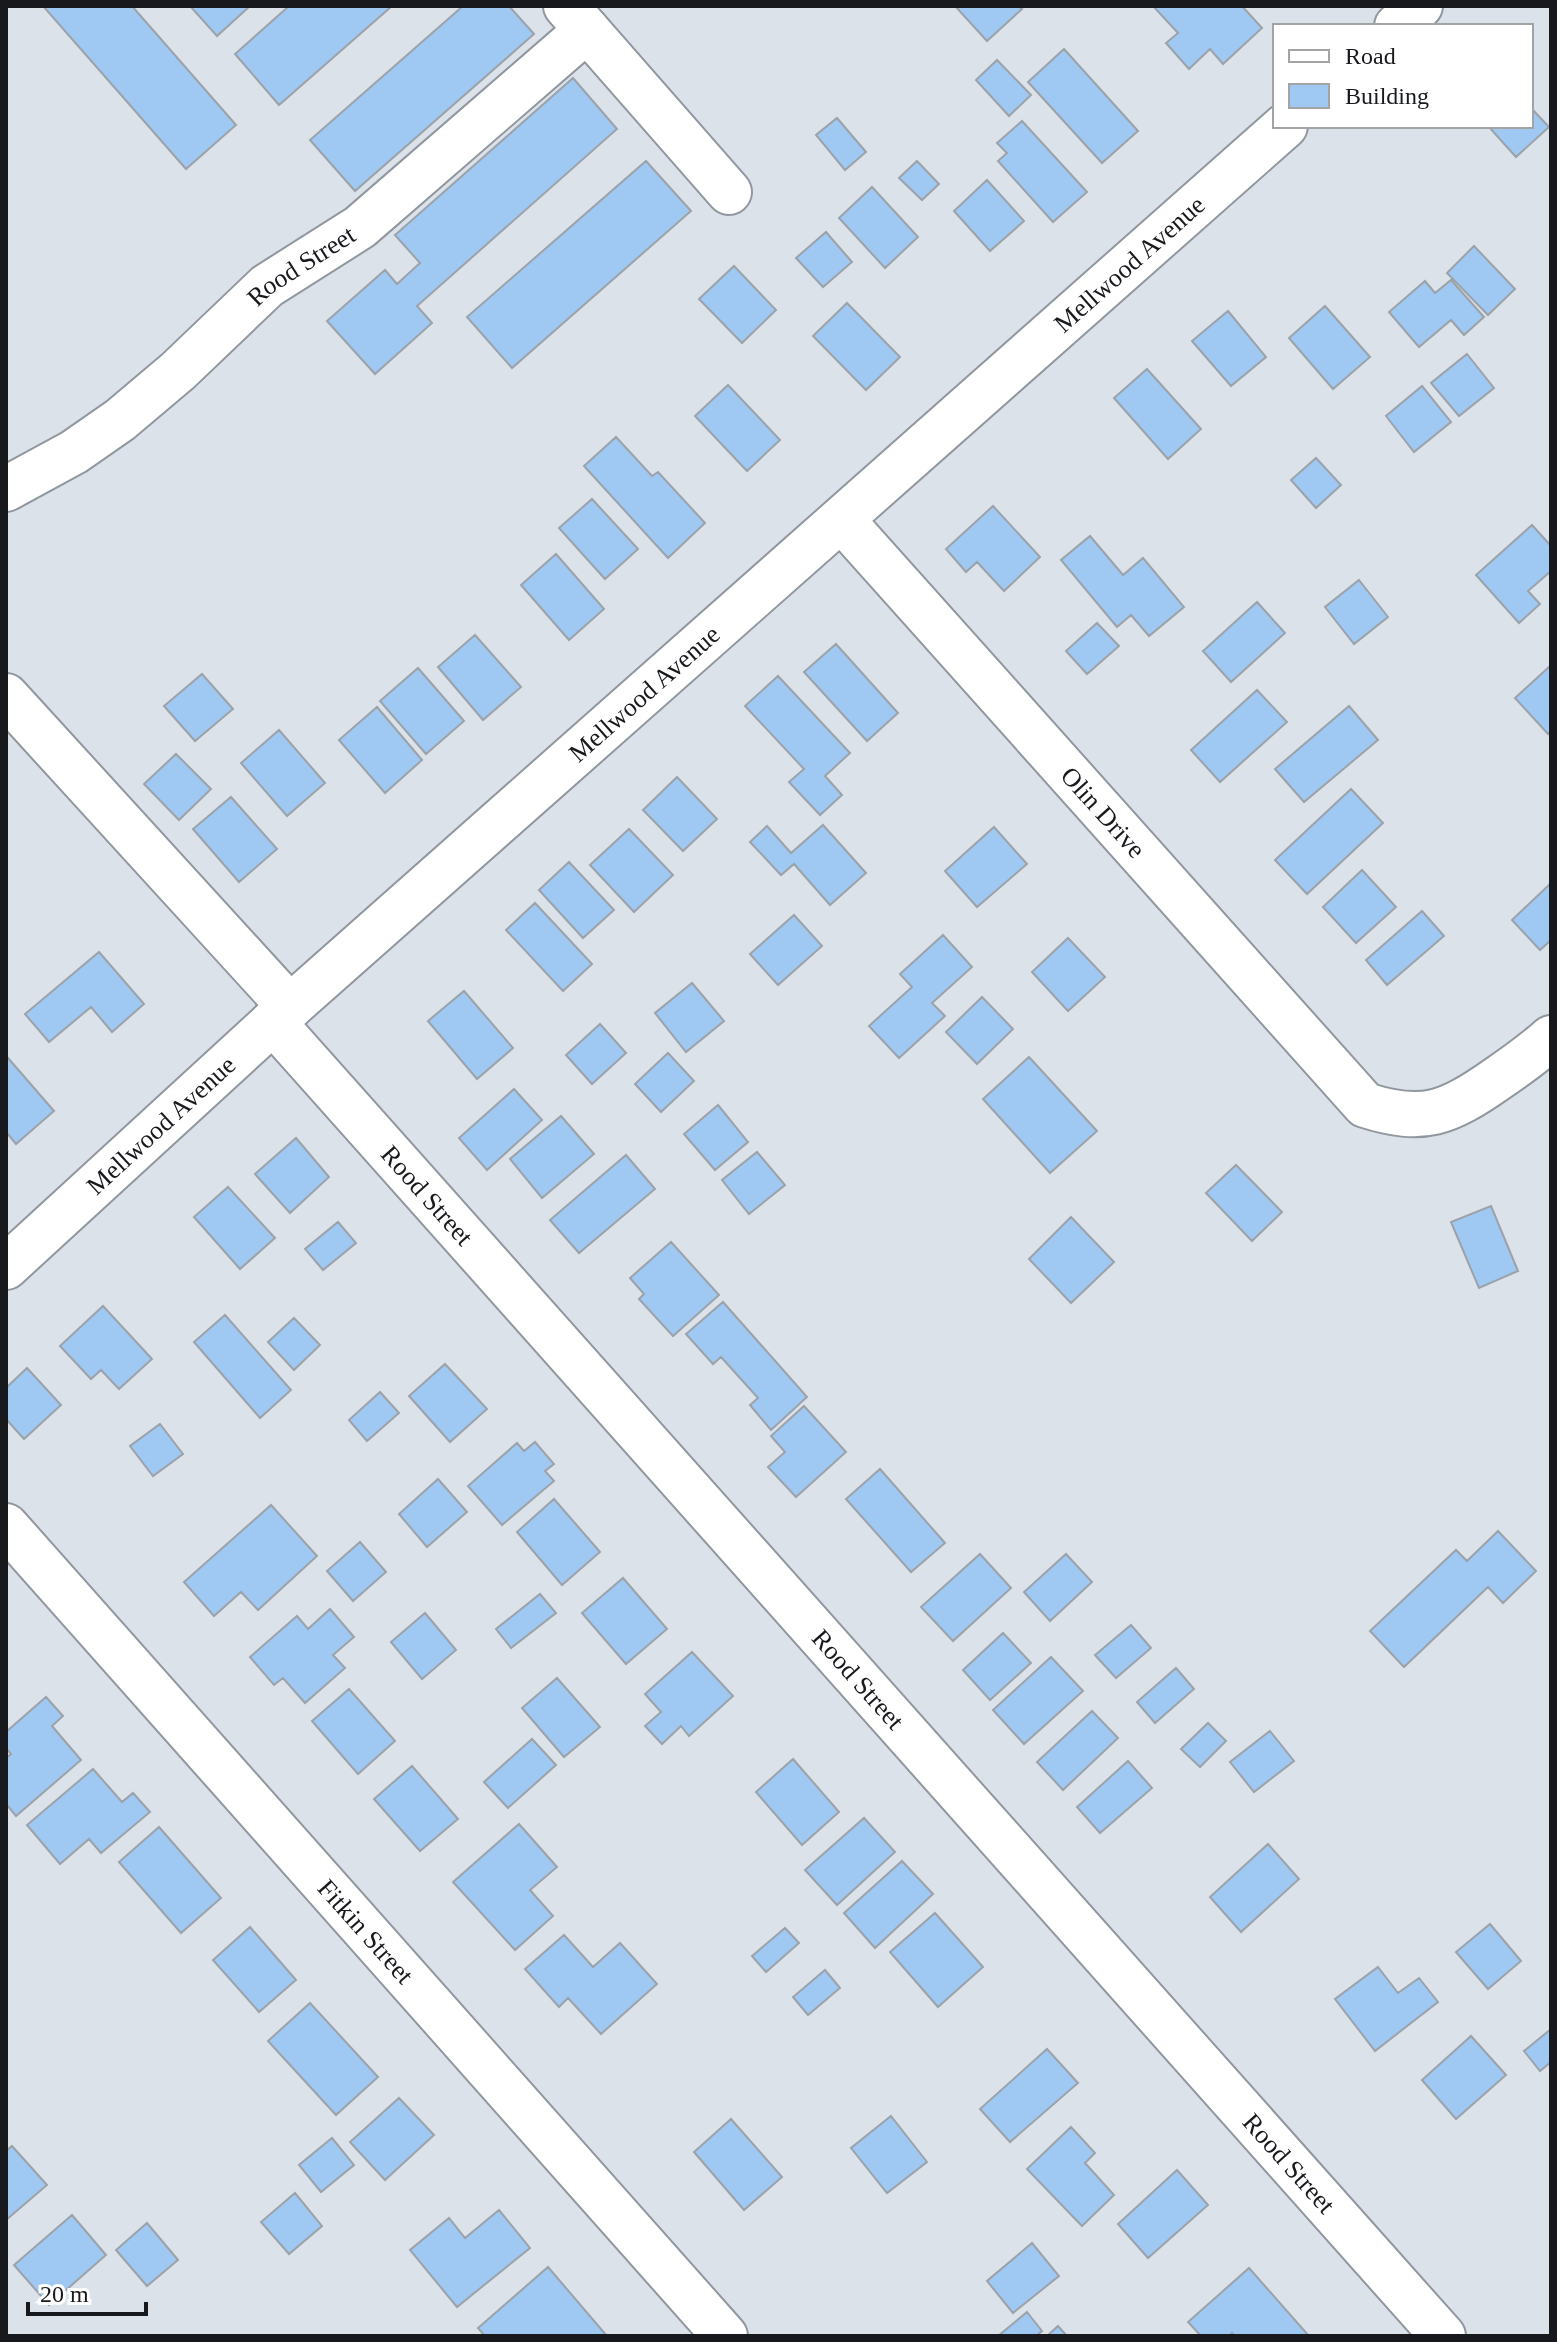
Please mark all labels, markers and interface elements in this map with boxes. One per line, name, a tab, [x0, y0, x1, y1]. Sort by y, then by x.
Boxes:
legend	[1273, 24, 1533, 128]
text: Road	[1345, 43, 1396, 69]
text: Building	[1345, 83, 1429, 109]
street label: Mellwood Avenue	[1048, 190, 1211, 338]
street label: Rood Street	[241, 219, 361, 312]
street label: Mellwood Avenue	[563, 620, 726, 768]
street label: Olin Drive	[1055, 761, 1151, 864]
street label: Mellwood Avenue	[81, 1050, 241, 1201]
street label: Rood Street	[375, 1140, 479, 1252]
street label: Rood Street	[806, 1624, 910, 1736]
street label: Fitkin Street	[312, 1874, 420, 1990]
street label: Rood Street	[1237, 2108, 1341, 2220]
scale bar	[28, 2266, 146, 2316]
text: 20 m	[40, 2281, 89, 2307]

